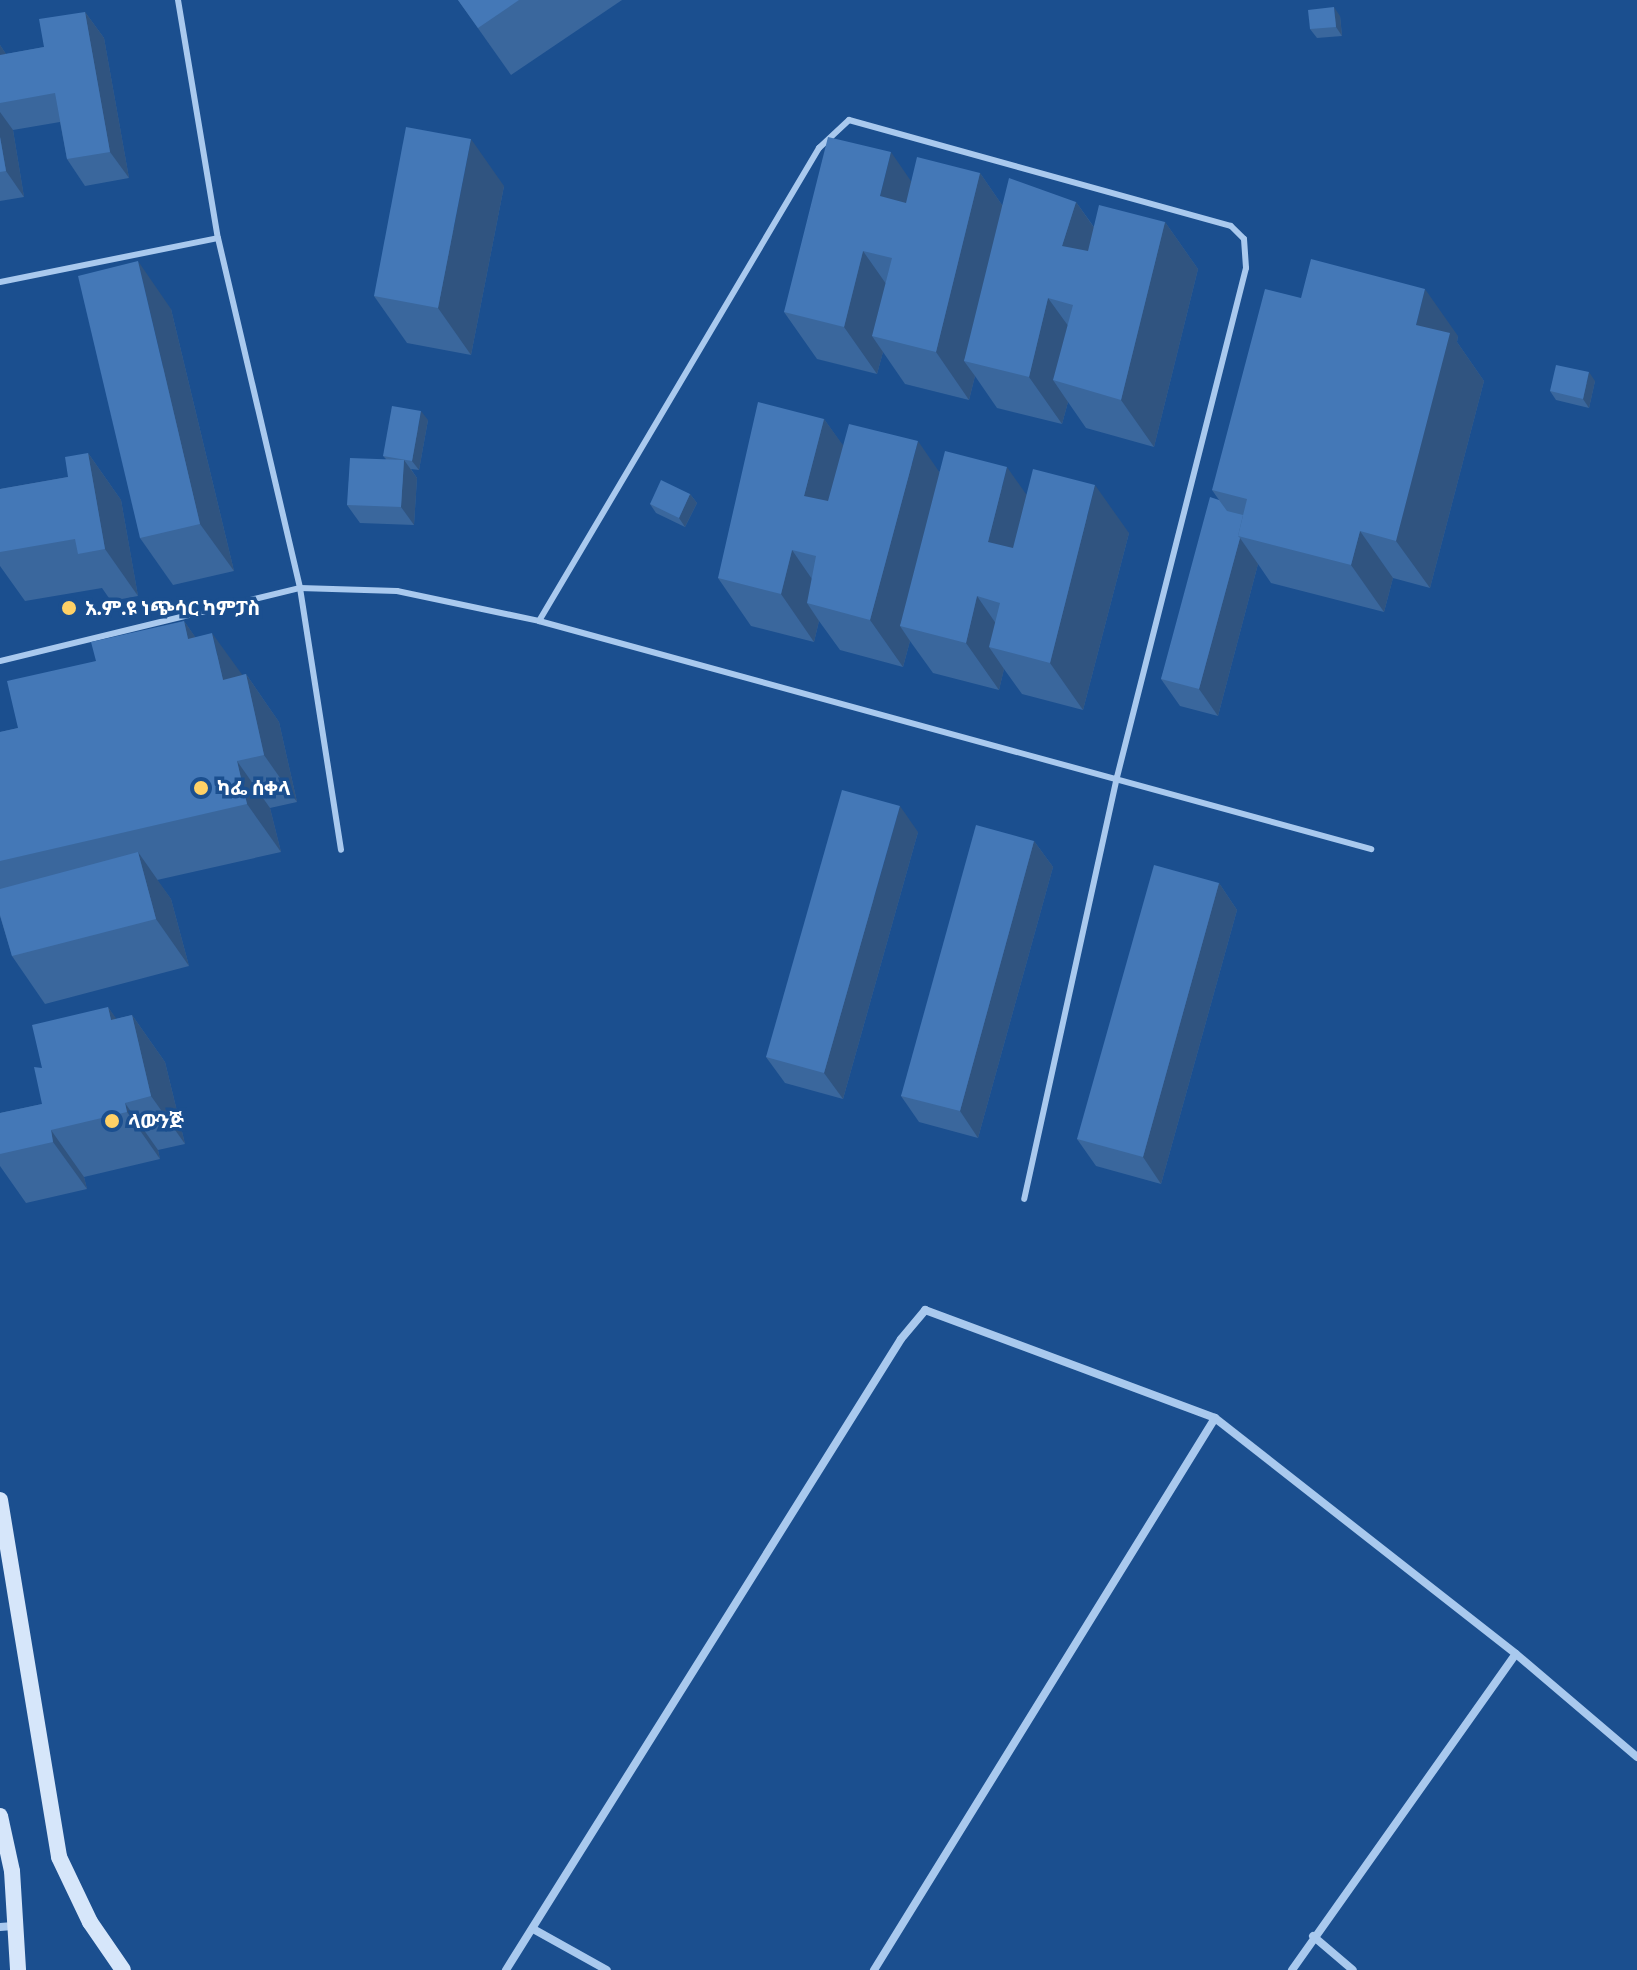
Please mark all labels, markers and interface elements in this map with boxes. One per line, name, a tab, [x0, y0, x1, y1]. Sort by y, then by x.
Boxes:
place label: አ.ም.ዩ ነጭሳር ካምፓስ	[85, 596, 260, 620]
marker: አ.ም.ዩ ነጭሳር ካምፓስ	[60, 599, 78, 617]
place label: ካፌ ሰቀላ	[217, 776, 291, 800]
marker: ካፌ ሰቀላ	[192, 779, 210, 797]
place label: ላውንጅ	[128, 1109, 184, 1133]
marker: ላውንጅ	[103, 1112, 121, 1130]

